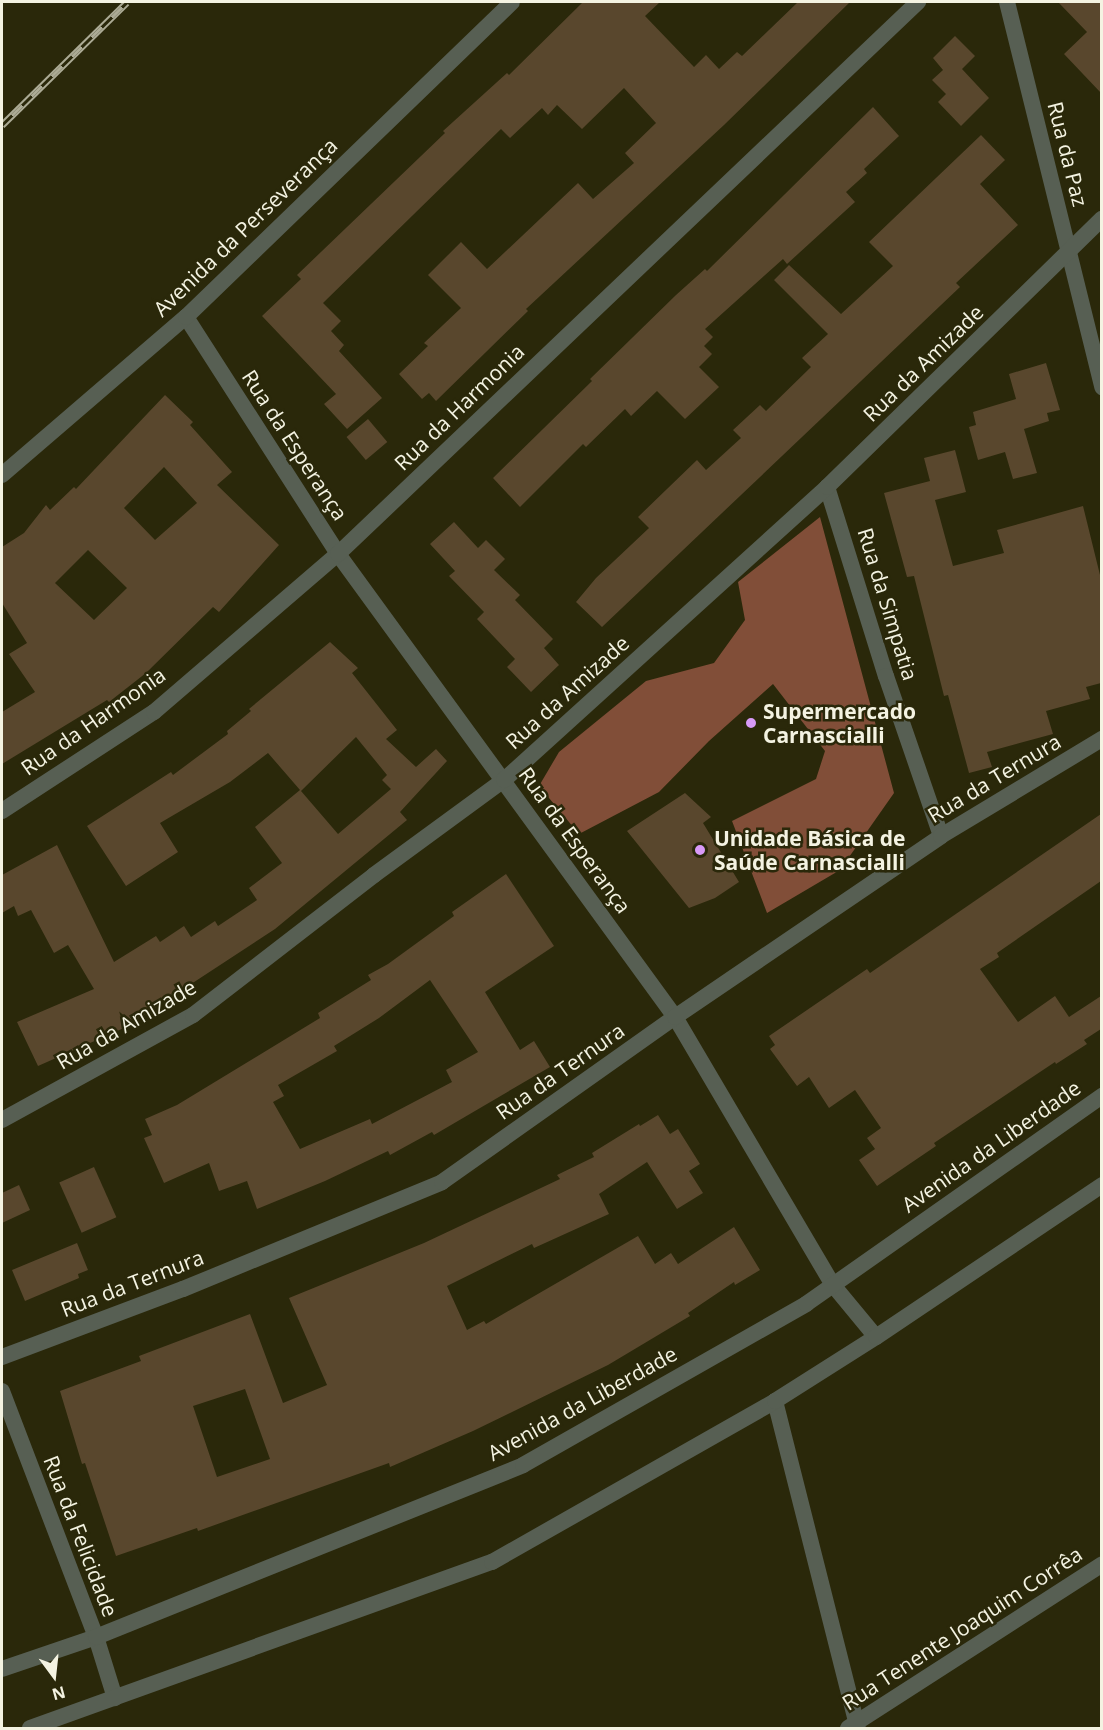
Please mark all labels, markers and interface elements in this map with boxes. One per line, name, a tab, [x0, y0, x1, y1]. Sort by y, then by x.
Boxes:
street label: Rua da Paz	[1043, 99, 1093, 209]
street label: Avenida da Perseverança	[148, 133, 342, 321]
street label: Rua da Amizade	[858, 299, 988, 427]
street label: Rua da Harmonia	[389, 339, 529, 475]
street label: Rua da Esperança	[237, 365, 353, 525]
street label: Rua da Simpatia	[853, 525, 923, 683]
street label: Rua da Amizade	[500, 630, 634, 754]
street label: Rua da Harmonia	[16, 662, 170, 780]
place label: Supermercado Carnascialli	[763, 698, 916, 748]
marker: Supermercado Carnascialli	[744, 716, 758, 730]
street label: Rua da Ternura	[923, 728, 1065, 828]
street label: Rua da Esperança	[514, 762, 636, 918]
place label: Unidade Básica de Saúde Carnascialli	[714, 825, 905, 875]
marker: Unidade Básica de Saúde Carnascialli	[691, 841, 709, 859]
street label: Rua da Amizade	[52, 974, 200, 1074]
street label: Rua da Ternura	[491, 1017, 629, 1125]
street label: Avenida da Liberdade	[897, 1075, 1085, 1217]
street label: Rua da Ternura	[57, 1244, 207, 1322]
street label: Avenida da Liberdade	[483, 1341, 681, 1465]
street label: Rua da Felicidade	[39, 1452, 123, 1620]
street label: Rua Tenente Joaquim Corrêa	[837, 1541, 1087, 1715]
north arrow	[24, 1646, 84, 1706]
text: N	[50, 1681, 68, 1706]

